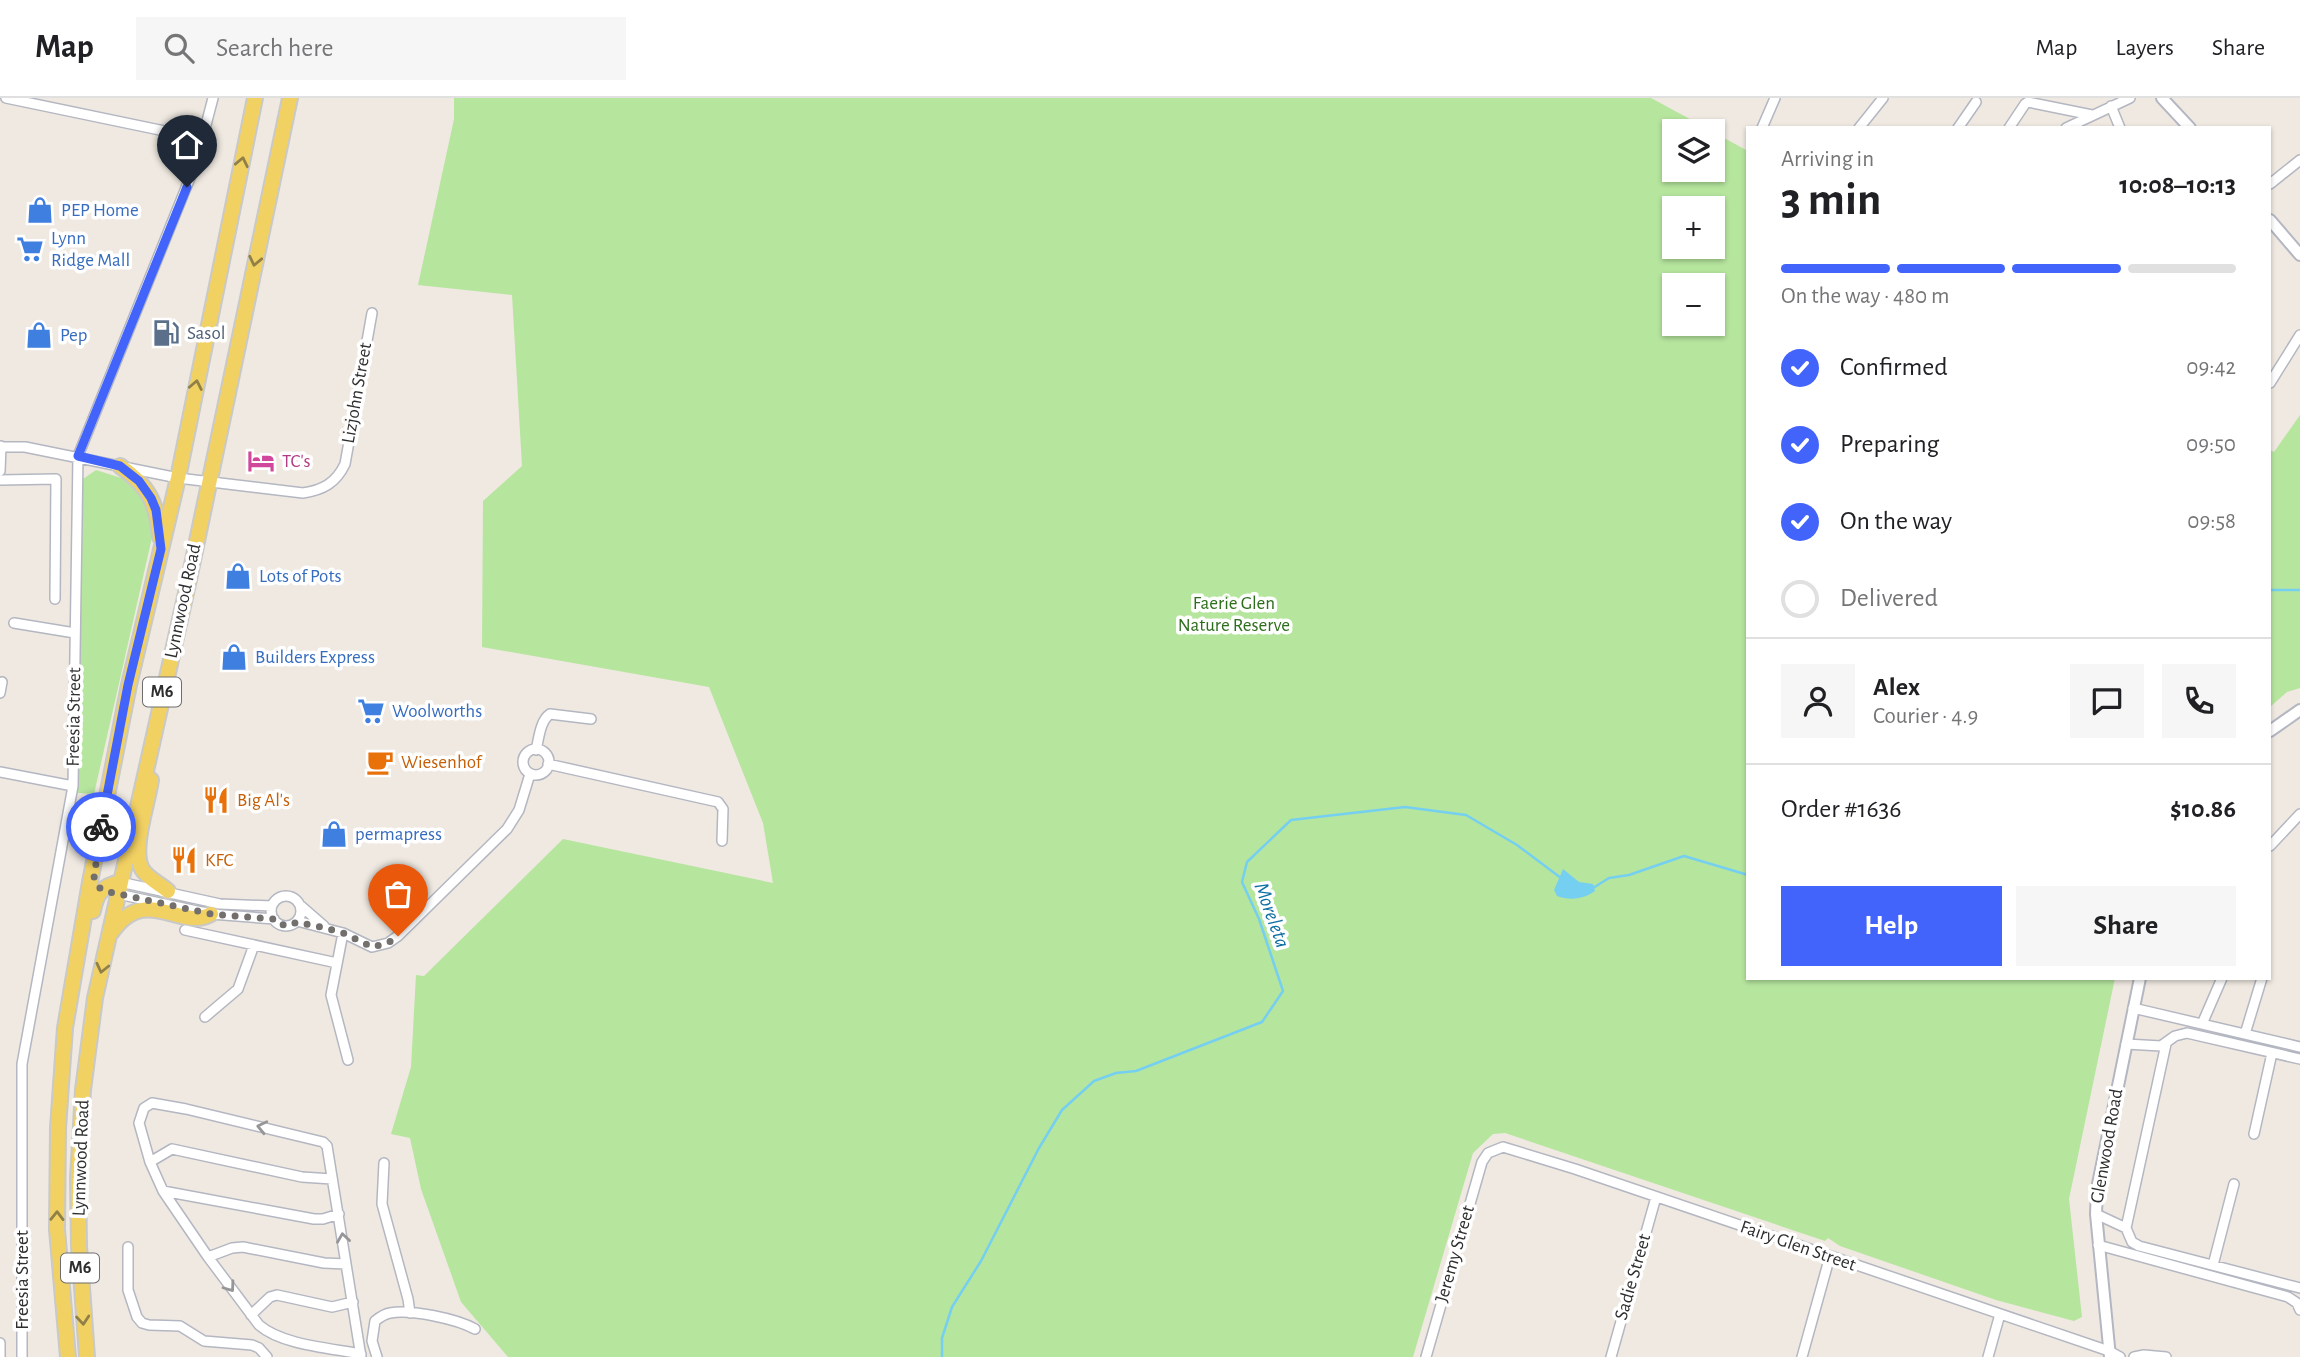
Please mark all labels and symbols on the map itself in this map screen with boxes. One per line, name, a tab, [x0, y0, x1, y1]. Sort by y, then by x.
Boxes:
pin	[157, 115, 217, 187]
one-way arrow	[233, 156, 248, 168]
shop icon: PEP Home	[25, 195, 55, 225]
place label: PEP Home	[61, 201, 139, 220]
place label: Lynn Ridge Mall	[51, 229, 130, 270]
supermarket icon: Lynn Ridge Mall	[15, 234, 45, 264]
one-way arrow	[248, 254, 263, 266]
fuel station icon: Sasol	[151, 318, 181, 348]
shop icon: Pep	[24, 320, 54, 350]
place label: Sasol	[187, 324, 225, 343]
place label: Pep	[60, 326, 88, 345]
street label: Lizjohn Street	[339, 341, 375, 445]
one-way arrow	[188, 379, 203, 391]
hotel icon: TC's	[246, 446, 276, 476]
place label: TC's	[282, 452, 311, 471]
street label: Lynnwood Road	[162, 542, 204, 660]
shop icon: Lots of Pots	[223, 561, 253, 591]
place label: Lots of Pots	[259, 567, 342, 586]
park label: Faerie Glen Nature Reserve	[1178, 594, 1290, 635]
shop icon: Builders Express	[219, 642, 249, 672]
place label: Builders Express	[255, 648, 375, 667]
street label: Freesia Street	[64, 667, 84, 767]
road number: M6	[143, 678, 181, 706]
supermarket icon: Woolworths	[356, 696, 386, 726]
place label: Woolworths	[392, 702, 482, 721]
cafe icon: Wiesenhof	[365, 747, 395, 777]
place label: Wiesenhof	[401, 753, 483, 772]
restaurant icon: Big Al's	[201, 785, 231, 815]
place label: Big Al's	[237, 791, 290, 810]
courier	[66, 792, 136, 862]
shop icon: permapress	[319, 819, 349, 849]
place label: permapress	[355, 825, 442, 844]
restaurant icon: KFC	[169, 845, 199, 875]
place label: KFC	[205, 851, 234, 870]
pin	[368, 864, 428, 936]
water label: Moreleta	[1251, 880, 1293, 950]
one-way arrow	[96, 962, 110, 974]
street label: Glenwood Road	[2088, 1087, 2126, 1205]
street label: Lynnwood Road	[69, 1099, 93, 1217]
one-way arrow	[256, 1121, 268, 1135]
street label: Jeremy Street	[1432, 1203, 1478, 1305]
one-way arrow	[50, 1210, 65, 1221]
street label: Fairy Glen Street	[1738, 1217, 1858, 1275]
street label: Freesia Street	[13, 1230, 32, 1330]
one-way arrow	[335, 1232, 350, 1244]
street label: Sadie Street	[1612, 1232, 1654, 1322]
road number: M6	[61, 1254, 99, 1282]
one-way arrow	[222, 1279, 234, 1292]
one-way arrow	[75, 1314, 90, 1325]

